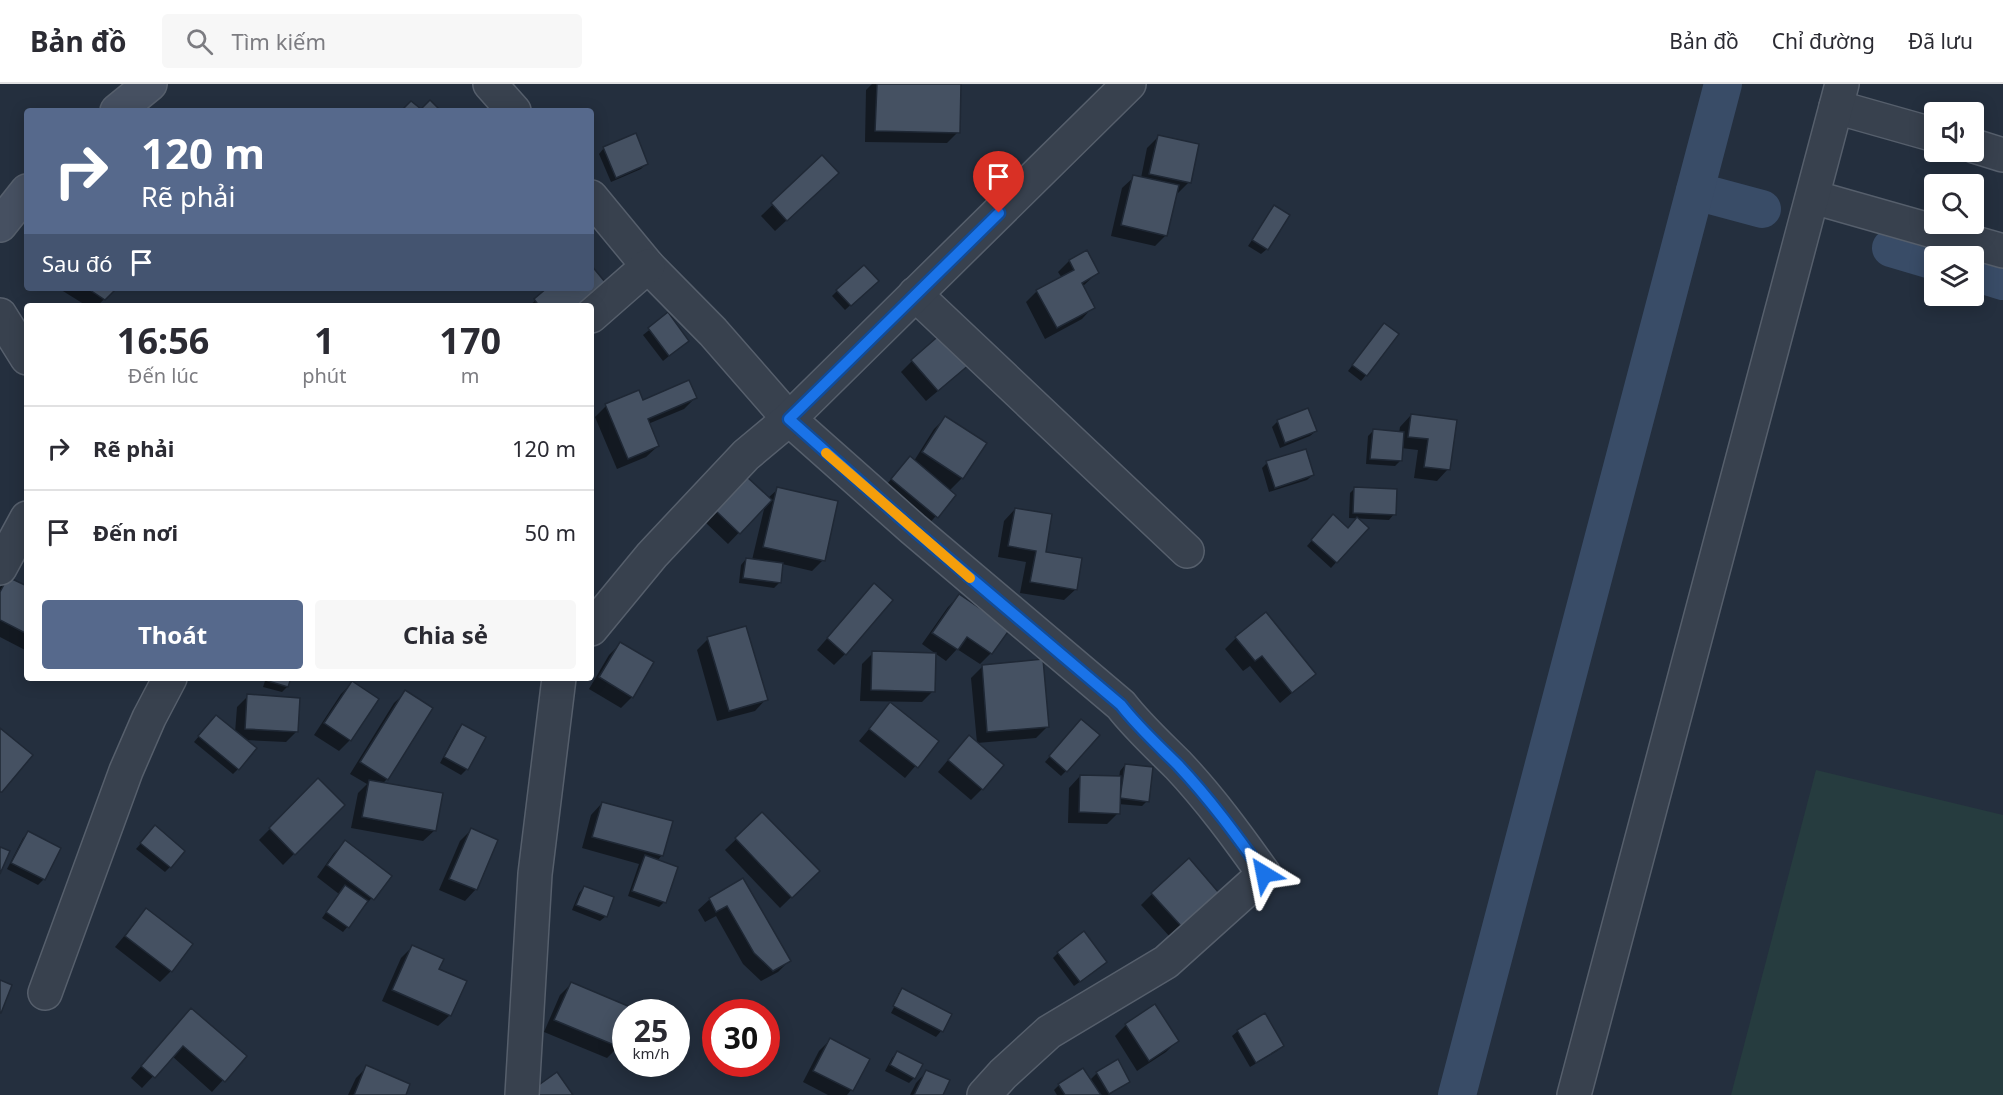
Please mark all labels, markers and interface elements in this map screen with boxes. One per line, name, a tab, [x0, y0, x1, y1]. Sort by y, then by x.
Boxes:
search box	[162, 14, 582, 68]
text: Bản đồ	[30, 22, 126, 60]
icon: search	[183, 25, 216, 58]
text: Tìm kiếm	[231, 26, 326, 56]
text: Bản đồ	[1669, 27, 1739, 55]
text: Chỉ đường	[1772, 27, 1875, 55]
text: Đã lưu	[1908, 27, 1973, 55]
map controls	[1924, 102, 1984, 306]
button: sound	[1924, 102, 1984, 162]
text: 120 m	[141, 124, 265, 181]
icon: right	[42, 132, 120, 210]
pin	[973, 151, 1024, 213]
icon: arrive	[982, 160, 1015, 193]
button: search	[1924, 174, 1984, 234]
text: Rẽ phải	[141, 178, 235, 215]
icon: arrive	[125, 246, 158, 279]
button: layers	[1924, 246, 1984, 306]
text: Sau đó	[42, 248, 113, 278]
text: 16:56	[117, 316, 209, 365]
text: 1	[314, 316, 335, 365]
text: 170	[439, 316, 501, 365]
text: Đến lúc	[128, 362, 198, 389]
text: phút	[302, 362, 346, 389]
text: m	[461, 362, 480, 389]
icon: right	[42, 432, 75, 465]
text: Rẽ phải	[93, 433, 174, 463]
text: 120 m	[512, 433, 576, 463]
icon: arrive	[42, 516, 75, 549]
text: Đến nơi	[93, 517, 178, 547]
text: 50 m	[525, 517, 576, 547]
button: Thoát	[42, 600, 303, 669]
button: Chia sẻ	[315, 600, 576, 669]
position arrow	[1232, 842, 1296, 906]
speed limit sign: 30	[702, 999, 780, 1077]
text: 25	[634, 1010, 668, 1051]
text: km/h	[633, 1043, 669, 1063]

